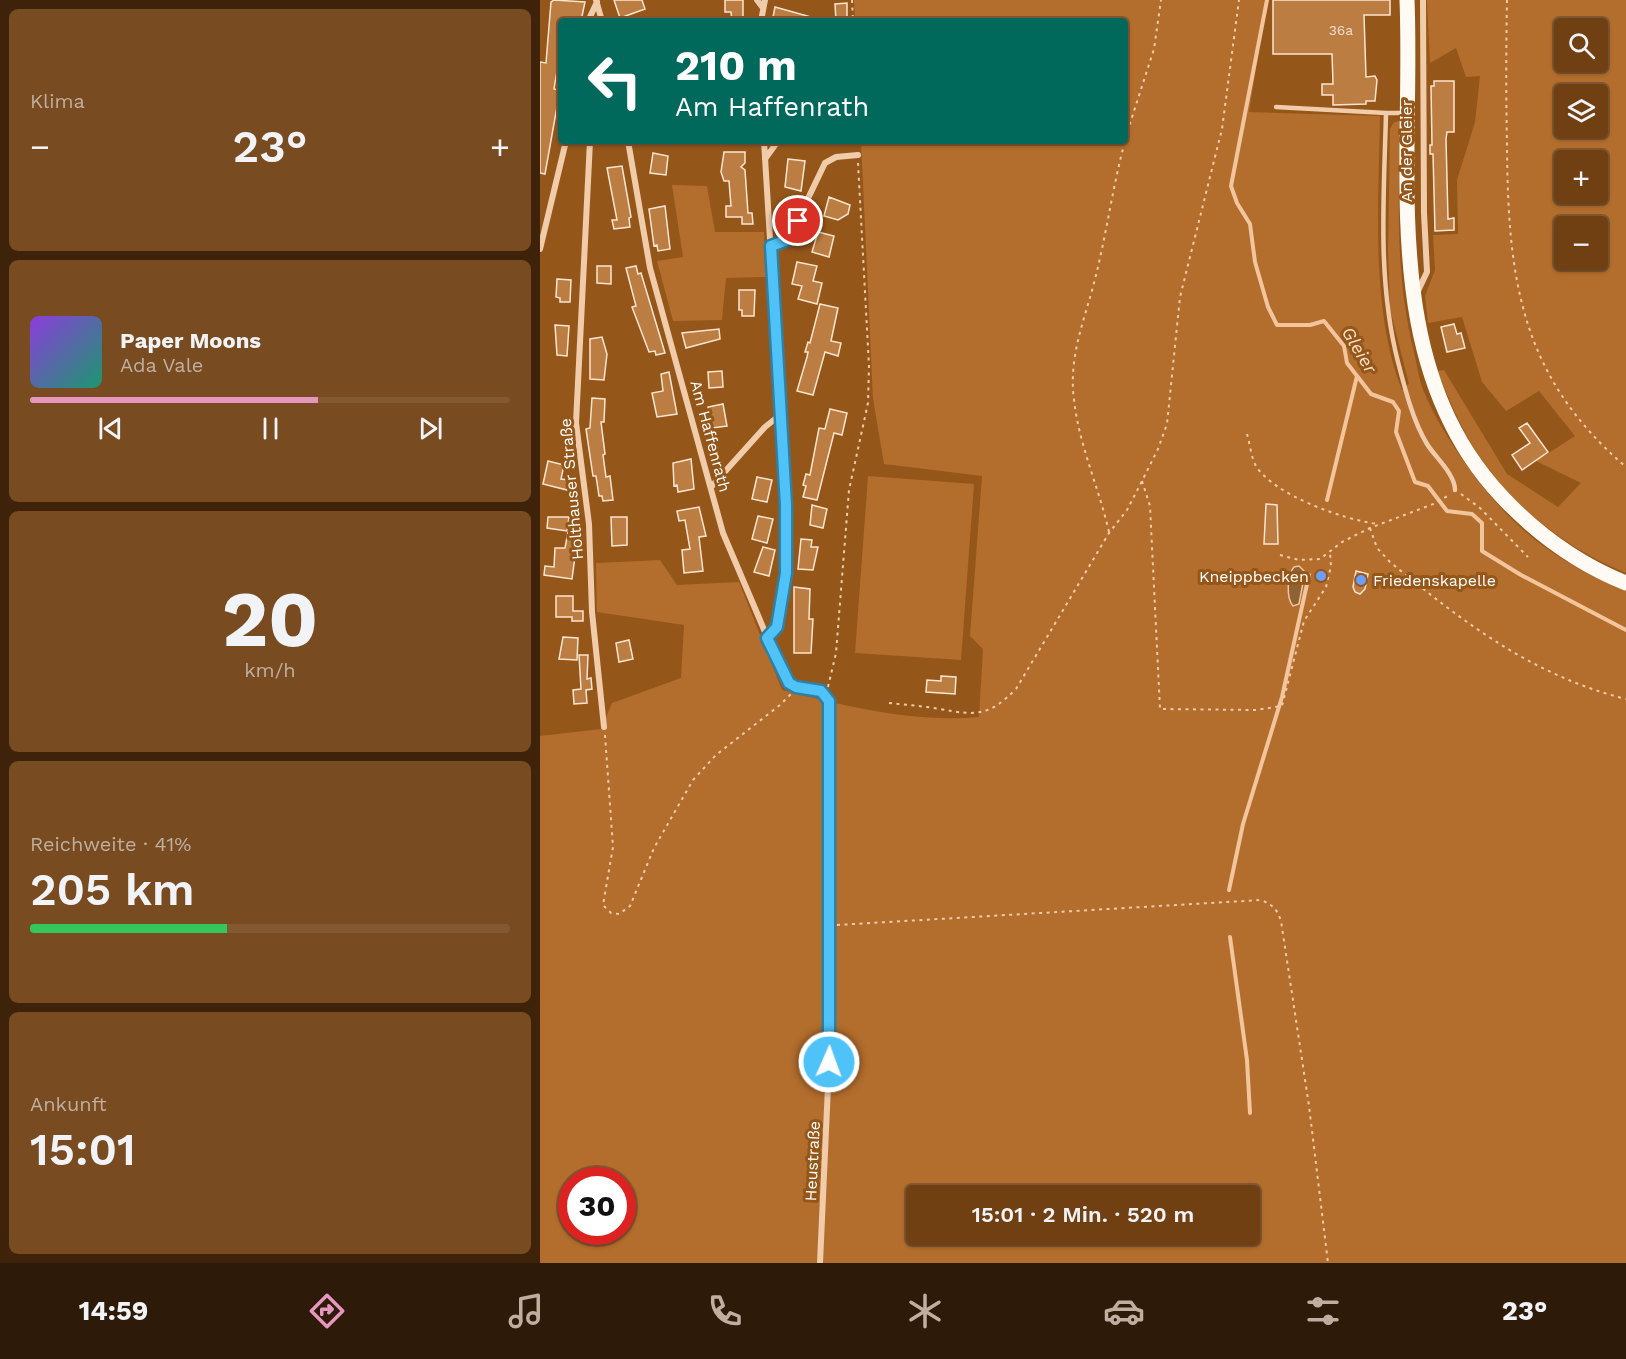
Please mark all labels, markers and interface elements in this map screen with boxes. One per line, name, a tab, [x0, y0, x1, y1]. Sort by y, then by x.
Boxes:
map controls	[1554, 18, 1608, 270]
button: search	[1554, 18, 1608, 72]
house number: 36a	[1329, 22, 1353, 38]
text: 210 m	[675, 41, 797, 90]
icon: left	[576, 42, 654, 120]
button: layers	[1554, 84, 1608, 138]
text: Klima	[30, 89, 85, 113]
text: Am Haffenrath	[675, 91, 869, 123]
street label: An der Gleier	[1397, 99, 1416, 202]
text: 23°	[233, 120, 307, 173]
text: −	[30, 127, 50, 166]
text: +	[490, 127, 510, 166]
button: +	[1554, 150, 1608, 204]
pin	[772, 195, 823, 246]
icon: arrive	[781, 204, 814, 237]
button: −	[1554, 216, 1608, 270]
water label: Gleier	[1337, 323, 1382, 378]
text: Paper Moons	[120, 328, 261, 353]
text: Ada Vale	[120, 353, 203, 377]
street label: Am Haffenrath	[686, 378, 735, 494]
icon: previous	[94, 412, 127, 445]
icon: pause	[254, 412, 287, 445]
icon: next	[414, 412, 447, 445]
street label: Holthauser Straße	[556, 417, 587, 561]
place label: Kneippbecken	[1199, 567, 1309, 586]
marker: Kneippbecken	[1314, 569, 1328, 583]
place label: Friedenskapelle	[1373, 571, 1496, 590]
text: 20	[222, 573, 318, 665]
marker: Friedenskapelle	[1354, 573, 1368, 587]
text: km/h	[244, 658, 296, 682]
text: Reichweite · 41%	[30, 832, 191, 856]
text: 205 km	[30, 863, 195, 916]
position arrow	[797, 1030, 861, 1094]
text: Ankunft	[30, 1092, 107, 1116]
street label: Heustraße	[801, 1120, 824, 1202]
text: 15:01	[30, 1123, 136, 1176]
speed limit sign: 30	[558, 1167, 636, 1245]
text: 15:01 · 2 Min. · 520 m	[972, 1202, 1194, 1227]
icon: directions	[306, 1290, 348, 1332]
icon: music	[505, 1290, 547, 1332]
icon: phone	[704, 1290, 746, 1332]
icon: climate	[904, 1290, 946, 1332]
icon: car	[1103, 1290, 1145, 1332]
icon: filters	[1302, 1290, 1344, 1332]
text: 14:59	[79, 1295, 148, 1327]
text: 23°	[1502, 1295, 1547, 1327]

